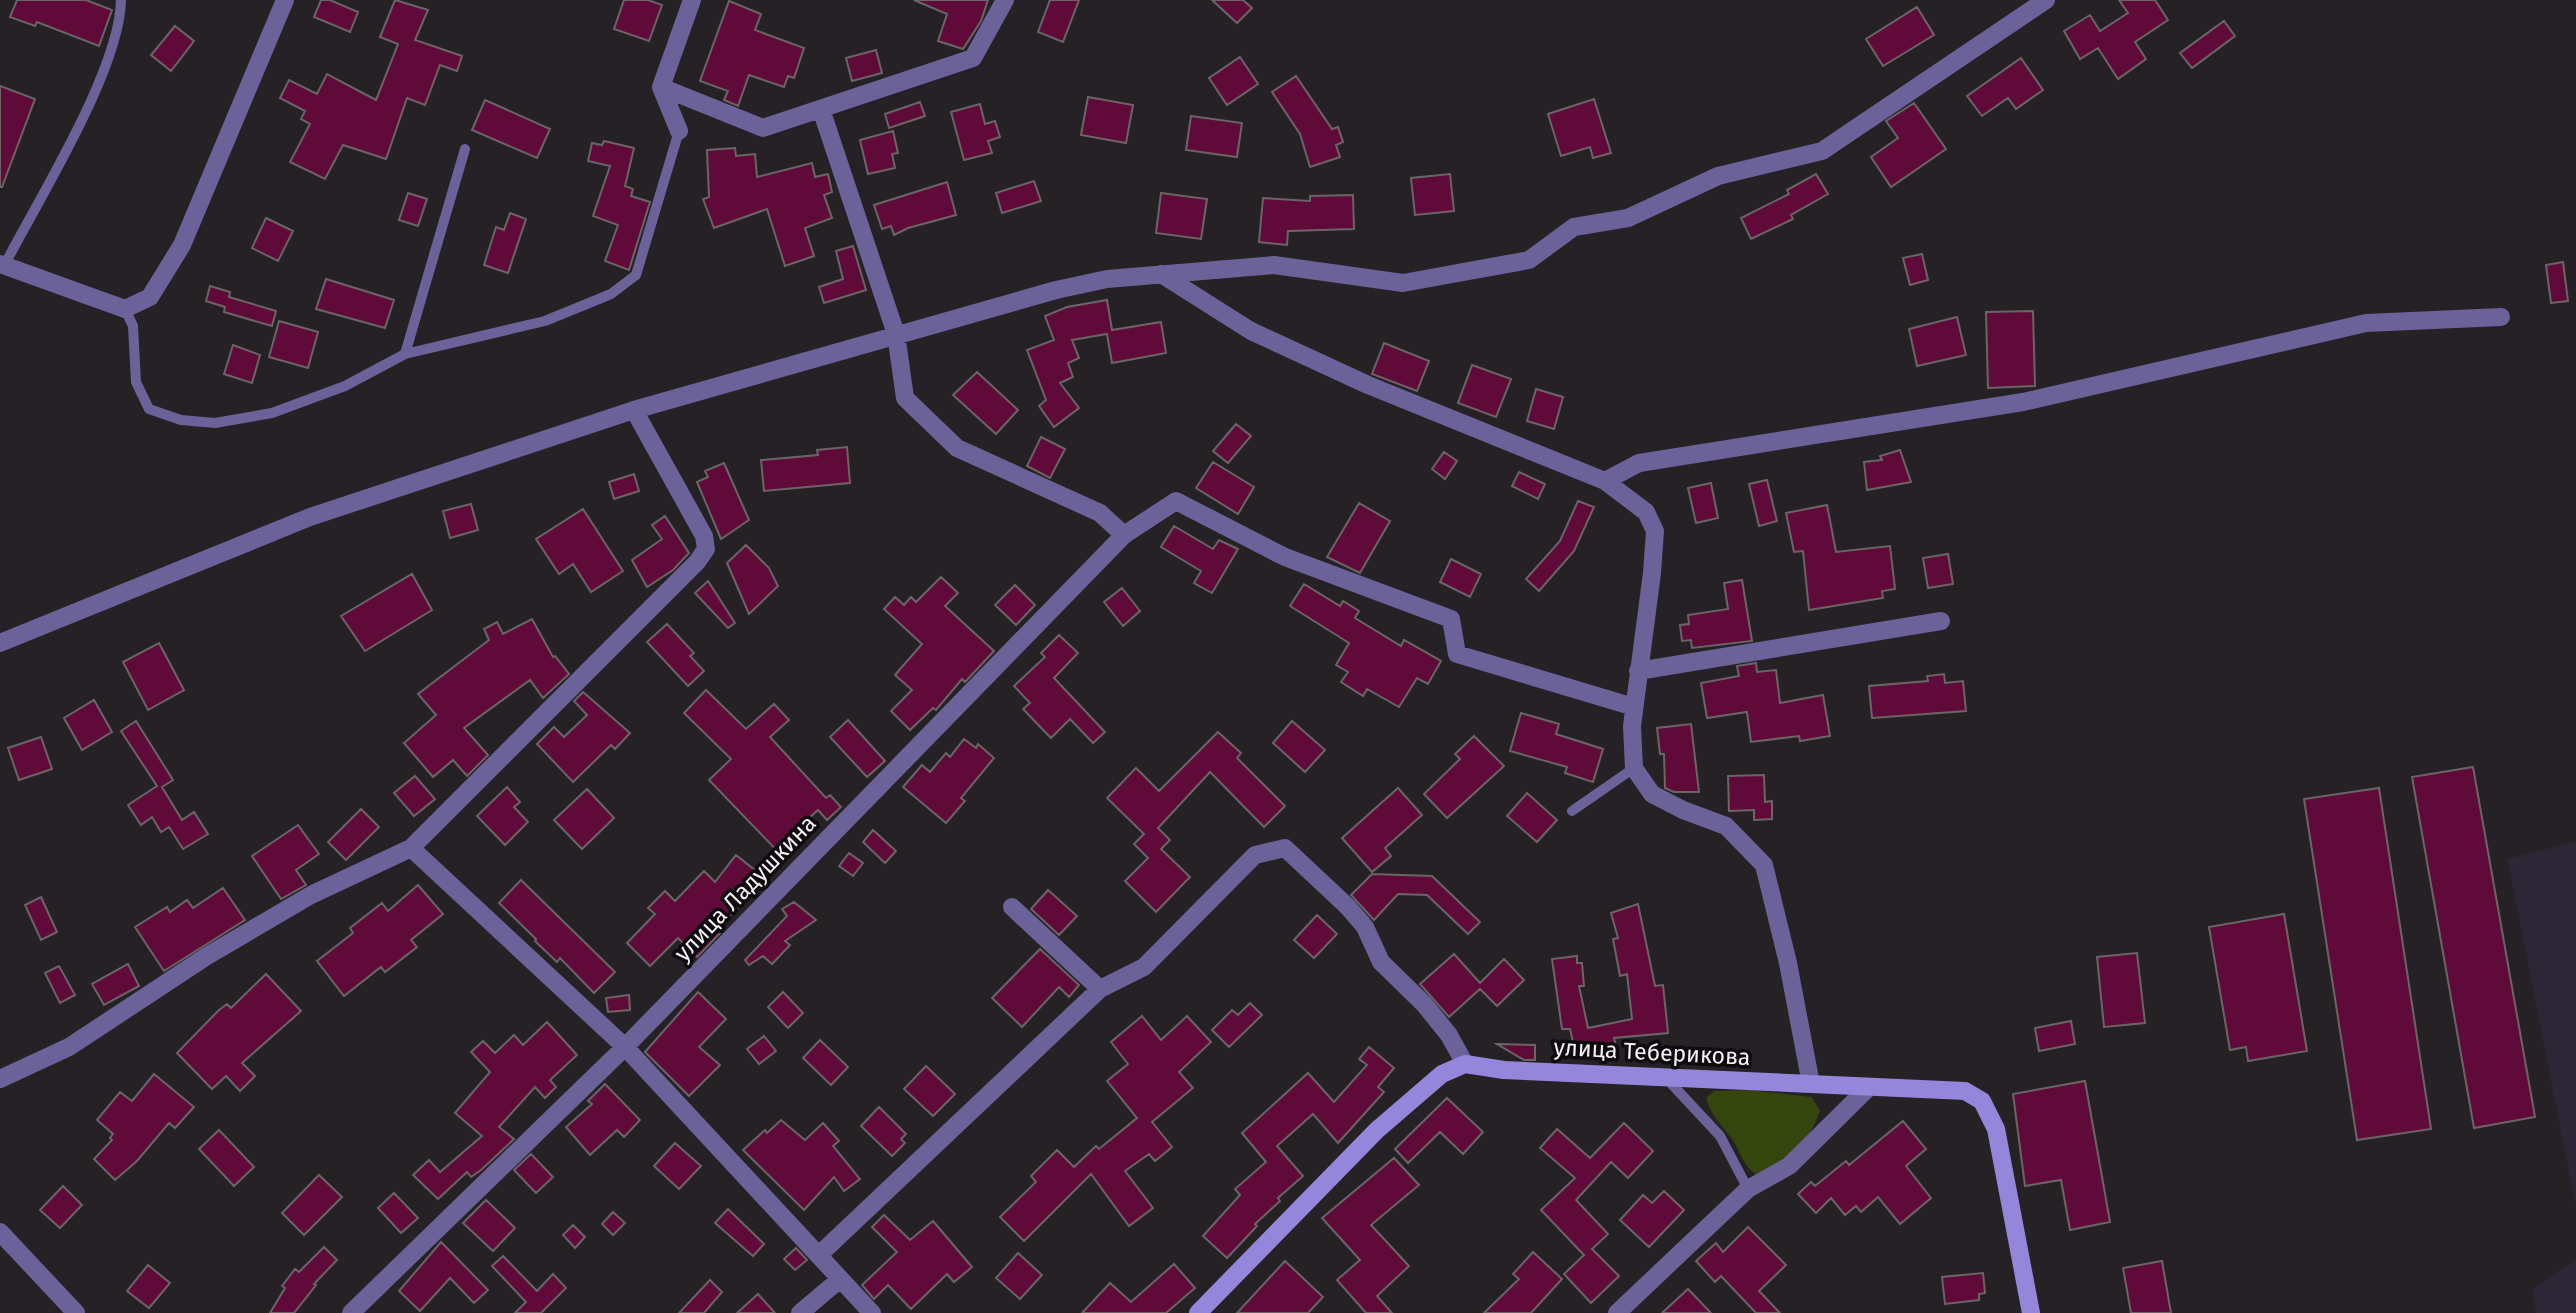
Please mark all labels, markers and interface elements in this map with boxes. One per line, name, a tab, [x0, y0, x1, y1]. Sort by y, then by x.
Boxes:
street label: улица Ладушкина	[668, 809, 822, 967]
street label: улица Теберикова	[1553, 1033, 1751, 1071]

